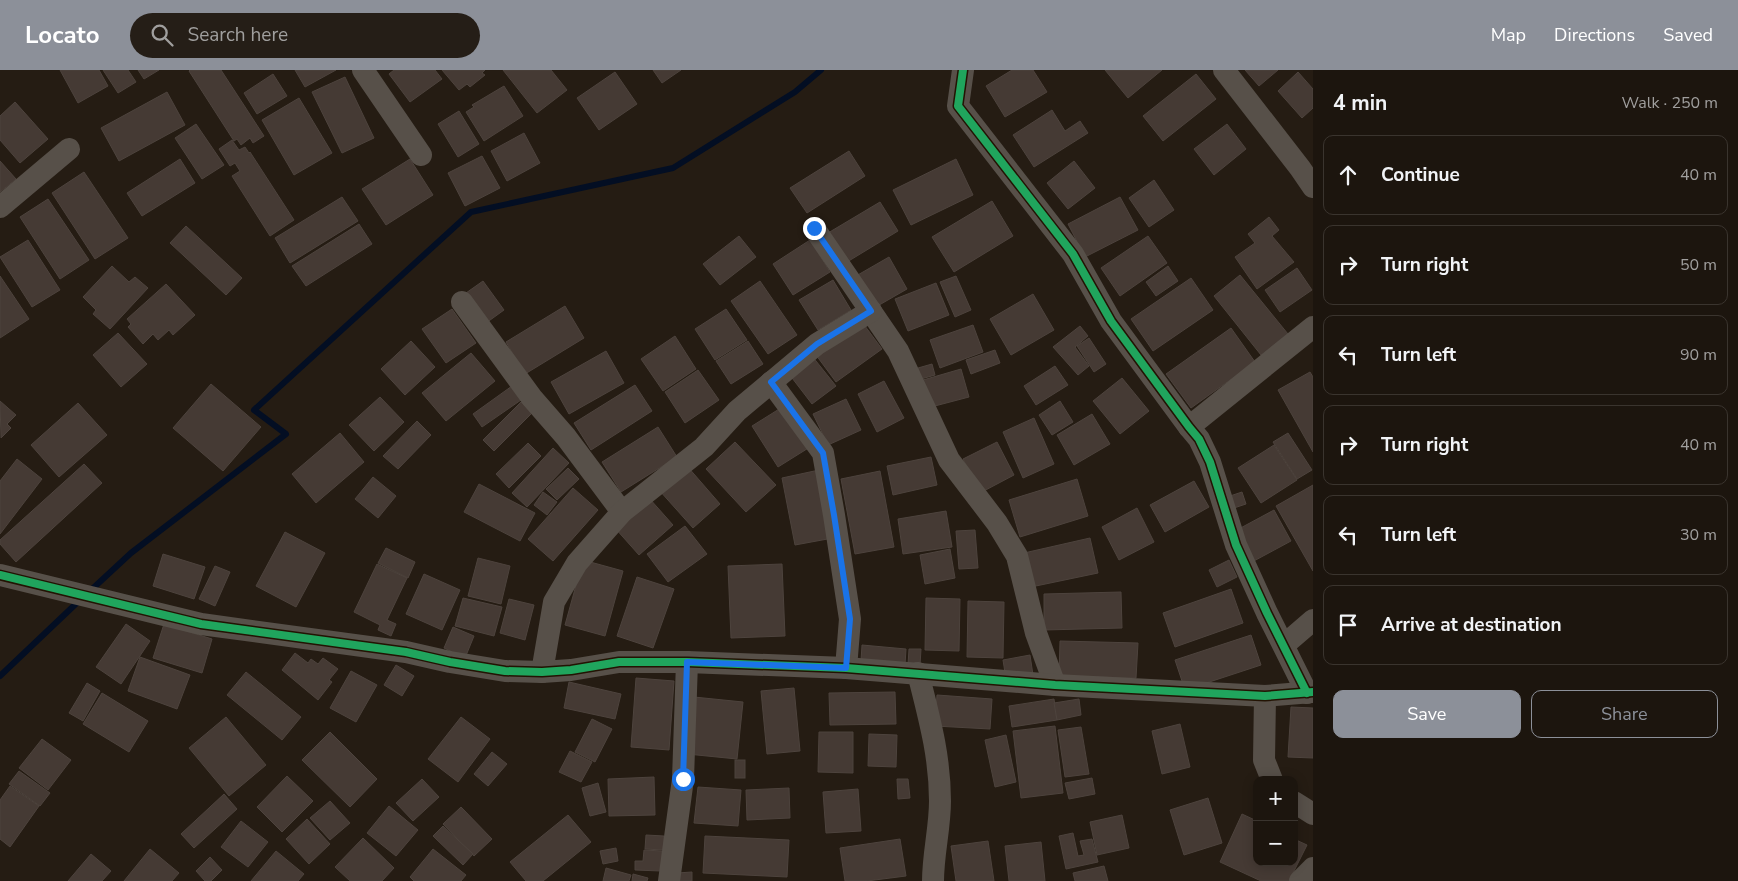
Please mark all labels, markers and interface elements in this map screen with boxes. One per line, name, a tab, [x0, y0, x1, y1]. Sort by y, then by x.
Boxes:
search box	[130, 13, 480, 58]
text: Locato	[25, 19, 100, 51]
icon: search	[148, 21, 176, 49]
text: Search here	[188, 22, 288, 48]
text: Map	[1491, 23, 1526, 47]
text: Directions	[1554, 23, 1635, 47]
text: Saved	[1663, 23, 1713, 47]
text: 4 min	[1333, 89, 1387, 117]
text: Walk · 250 m	[1622, 92, 1718, 114]
icon: ahead	[1334, 161, 1362, 189]
text: Continue	[1381, 162, 1460, 188]
text: 40 m	[1680, 164, 1717, 186]
route end	[803, 217, 826, 240]
icon: right	[1334, 251, 1362, 279]
text: Turn right	[1381, 252, 1468, 278]
text: 50 m	[1680, 254, 1717, 276]
icon: left	[1334, 341, 1362, 369]
text: Turn left	[1381, 342, 1456, 368]
text: 90 m	[1680, 344, 1717, 366]
icon: right	[1334, 431, 1362, 459]
text: Turn right	[1381, 432, 1468, 458]
text: 40 m	[1680, 434, 1717, 456]
icon: left	[1334, 521, 1362, 549]
text: Turn left	[1381, 522, 1456, 548]
text: 30 m	[1680, 524, 1717, 546]
icon: arrive	[1334, 611, 1362, 639]
text: Arrive at destination	[1381, 612, 1562, 638]
button: Save	[1333, 690, 1521, 738]
button: Share	[1531, 690, 1718, 738]
route start	[672, 768, 695, 791]
map controls	[1253, 776, 1298, 866]
button: +	[1253, 776, 1298, 821]
button: −	[1253, 821, 1298, 866]

